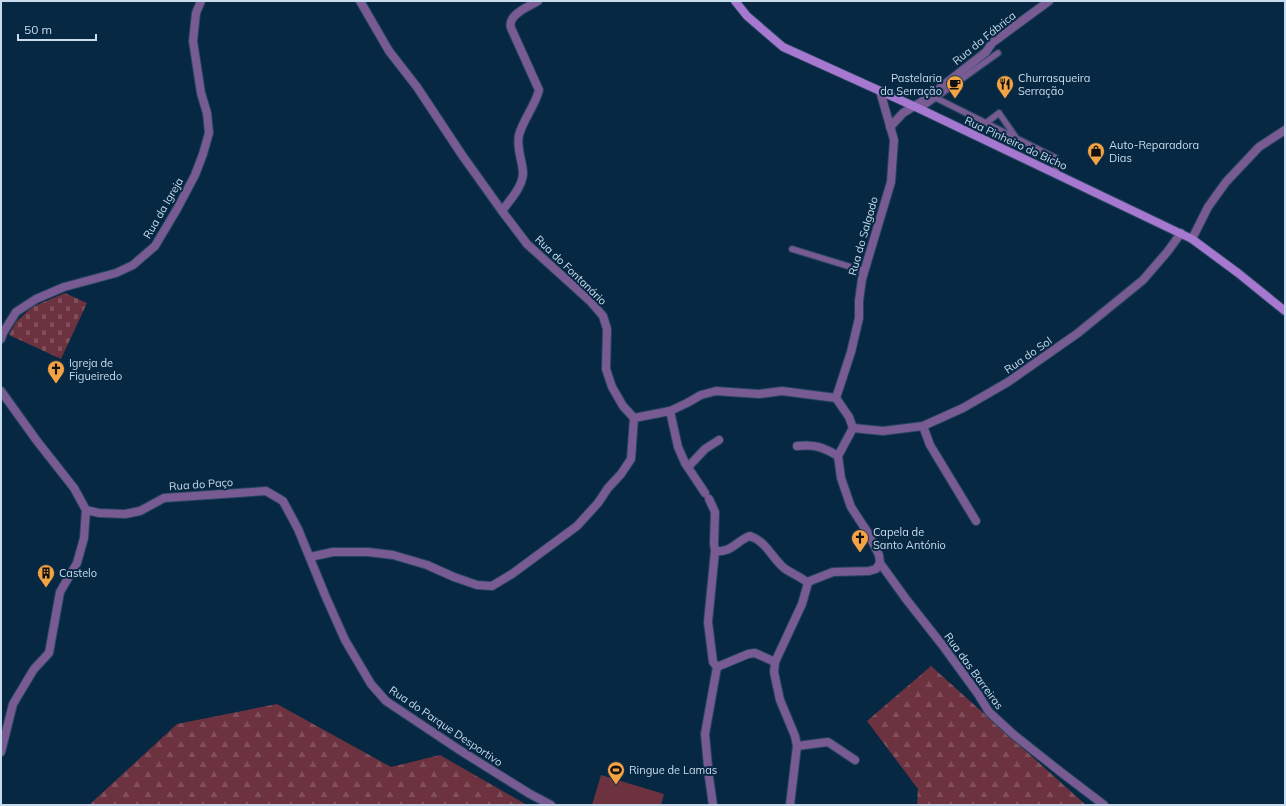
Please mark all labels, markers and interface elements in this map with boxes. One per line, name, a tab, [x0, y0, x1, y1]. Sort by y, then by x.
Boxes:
street label: Rua da Fábrica	[949, 8, 1019, 68]
scale bar	[18, 16, 96, 42]
text: 50 m	[24, 22, 52, 37]
place label: Pastelaria da Serração	[880, 71, 942, 98]
place label: Churrasqueira Serração	[1018, 71, 1090, 98]
cafe icon: Pastelaria da Serração	[945, 74, 965, 99]
restaurant icon: Churrasqueira Serração	[995, 74, 1015, 99]
street label: Rua Pinheiro do Bicho	[962, 113, 1070, 173]
place label: Auto-Reparadora Dias	[1109, 138, 1199, 165]
shop icon: Auto-Reparadora Dias	[1086, 141, 1106, 166]
street label: Rua da Igreja	[140, 175, 186, 241]
street label: Rua do Salgado	[845, 195, 881, 277]
street label: Rua do Fontanário	[532, 232, 610, 308]
street label: Rua do Sol	[1001, 334, 1055, 376]
place label: Igreja de Figueiredo	[69, 356, 122, 383]
church icon: Igreja de Figueiredo	[46, 359, 66, 384]
street label: Rua do Paço	[168, 475, 234, 493]
place label: Capela de Santo António	[873, 525, 946, 552]
church icon: Capela de Santo António	[850, 528, 870, 553]
building icon: Castelo	[36, 563, 56, 588]
place label: Castelo	[59, 566, 97, 580]
street label: Rua das Barreiras	[941, 630, 1007, 712]
street label: Rua do Parque Desportivo	[387, 683, 505, 769]
sports icon: Ringue de Lamas	[606, 760, 626, 785]
place label: Ringue de Lamas	[629, 763, 717, 777]

